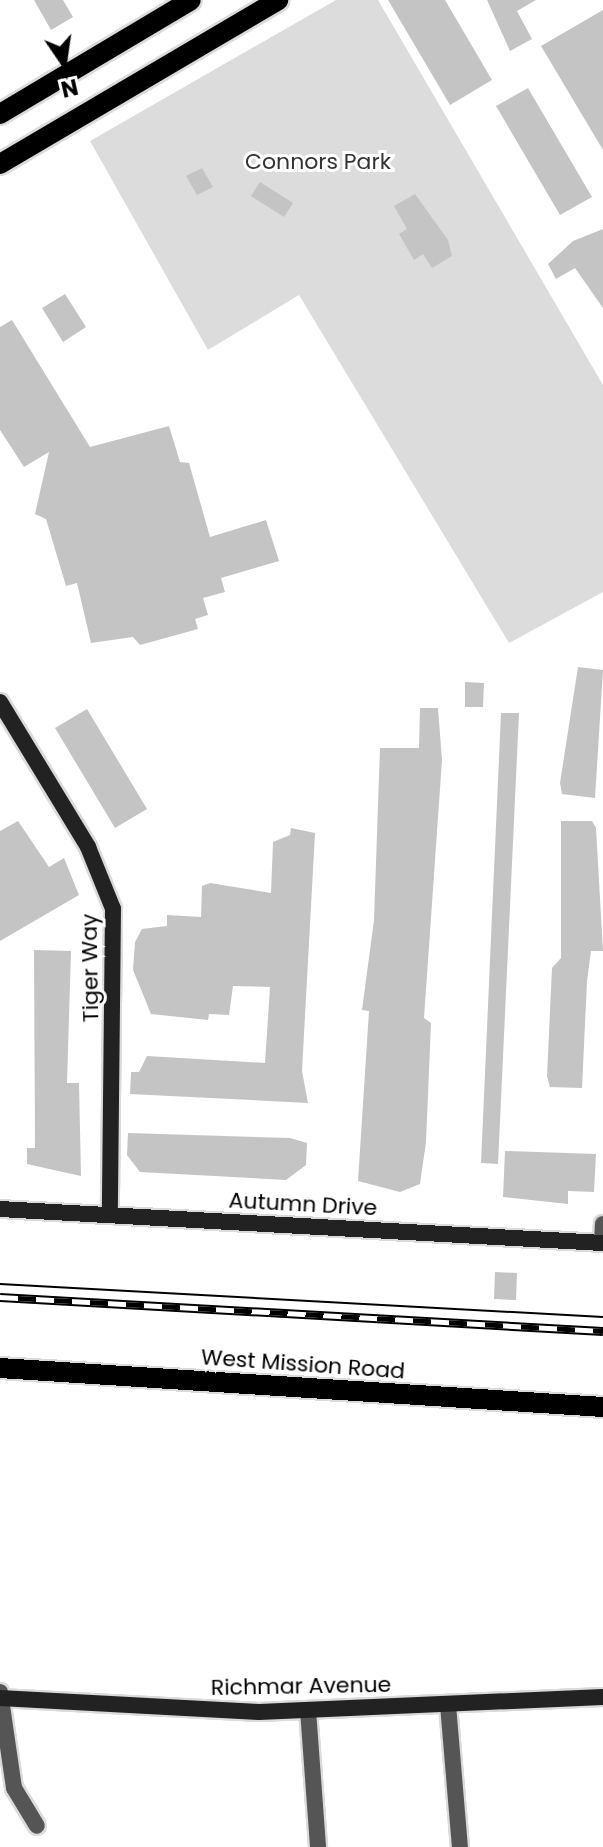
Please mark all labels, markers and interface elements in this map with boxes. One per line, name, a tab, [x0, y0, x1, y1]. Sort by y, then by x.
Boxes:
north arrow	[24, 24, 104, 104]
text: N	[58, 71, 81, 105]
park label: Connors Park	[245, 149, 391, 175]
street label: Tiger Way	[76, 913, 104, 1023]
street label: Autumn Drive	[228, 1187, 378, 1221]
street label: West Mission Road	[200, 1344, 406, 1384]
street label: Richmar Avenue	[211, 1671, 391, 1701]

